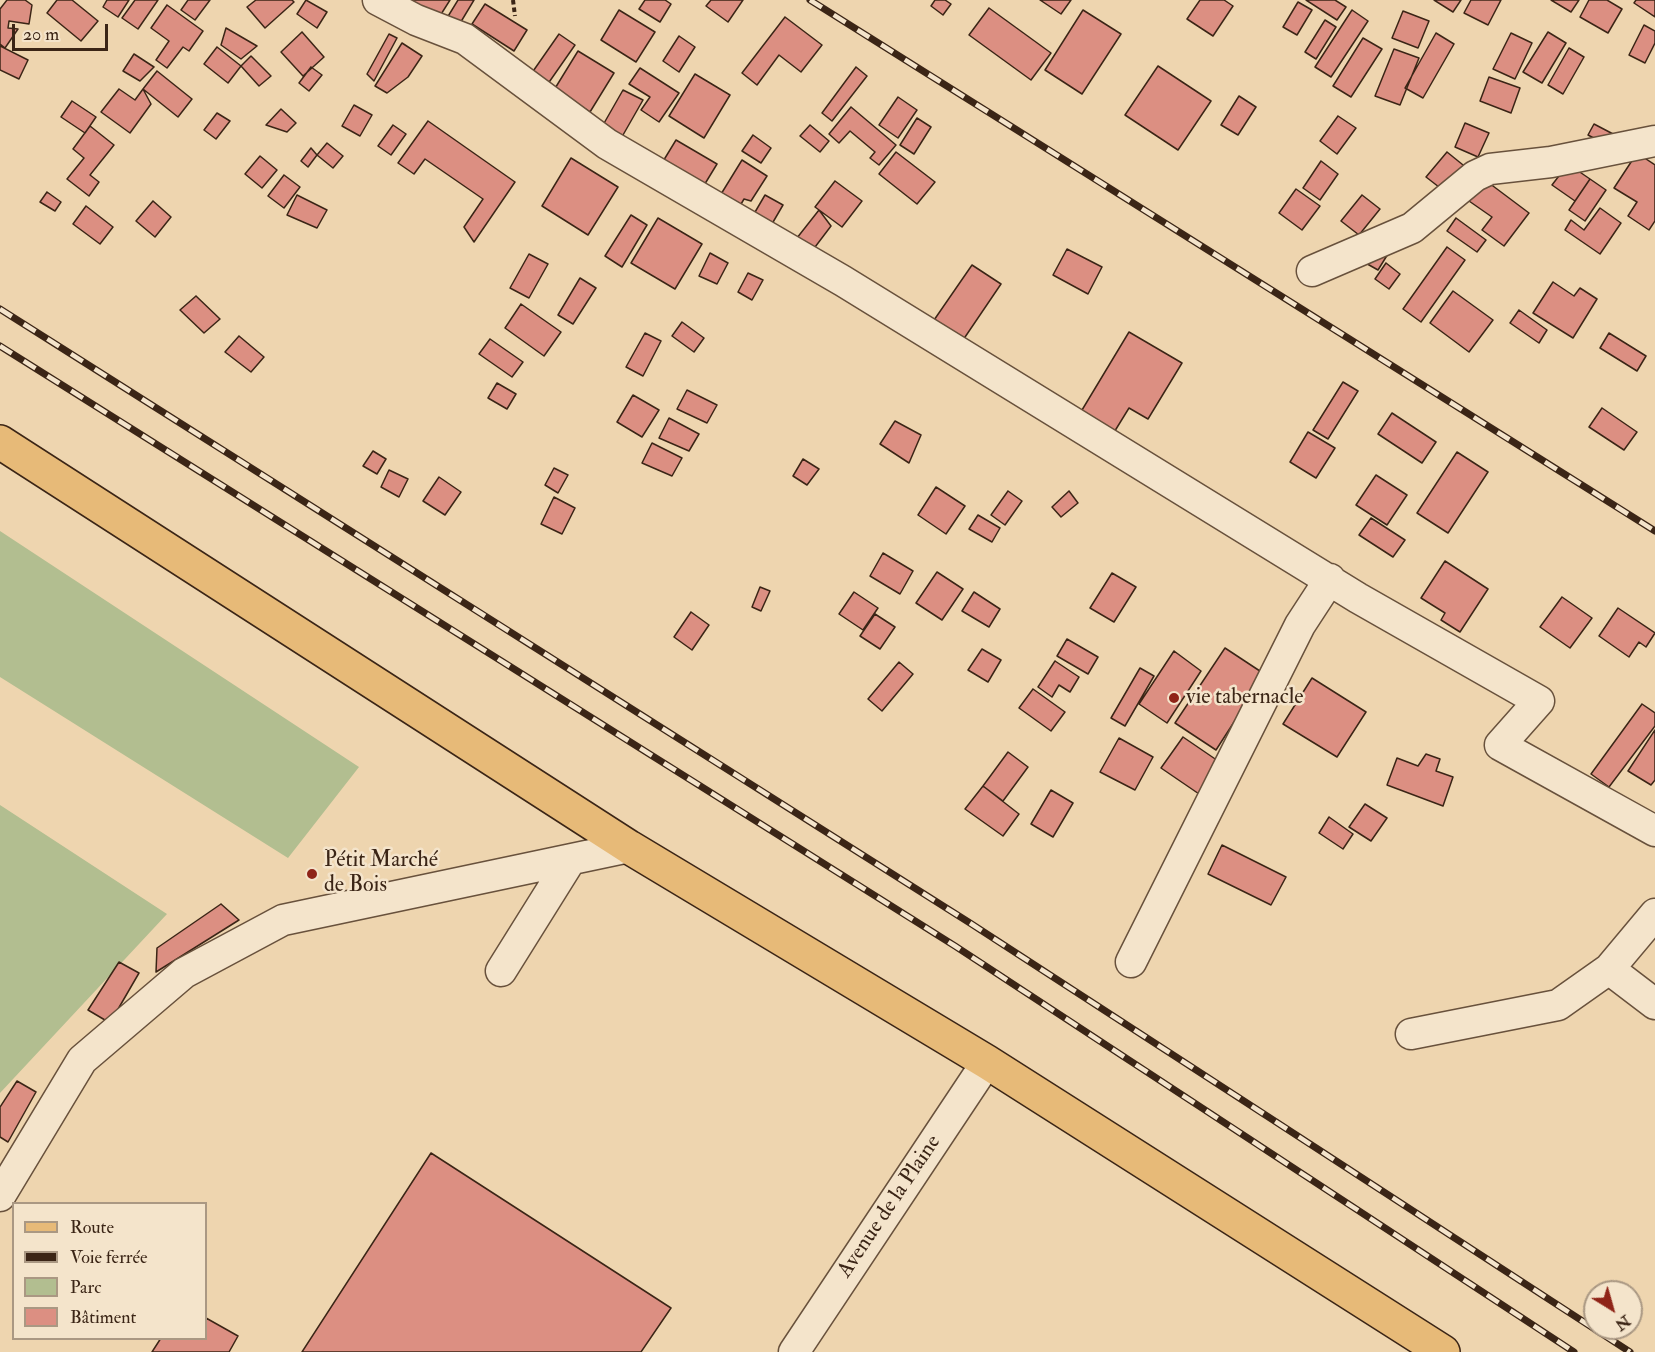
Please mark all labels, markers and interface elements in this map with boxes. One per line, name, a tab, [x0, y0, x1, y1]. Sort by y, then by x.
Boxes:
scale bar	[15, 12, 111, 50]
text: 20 m	[23, 23, 59, 46]
place label: vie tabernacle	[1186, 685, 1303, 711]
marker: vie tabernacle	[1167, 691, 1181, 705]
place label: Pétit Marché de Bois	[324, 848, 438, 900]
marker: Pétit Marché de Bois	[305, 867, 319, 881]
street label: Avenue de la Plaine	[833, 1131, 947, 1283]
legend	[12, 1202, 207, 1340]
text: Route	[70, 1216, 114, 1239]
text: Voie ferrée	[70, 1246, 148, 1269]
text: Parc	[70, 1276, 101, 1299]
north arrow	[1583, 1280, 1643, 1340]
text: Bâtiment	[70, 1306, 136, 1329]
text: N	[1611, 1310, 1634, 1335]

